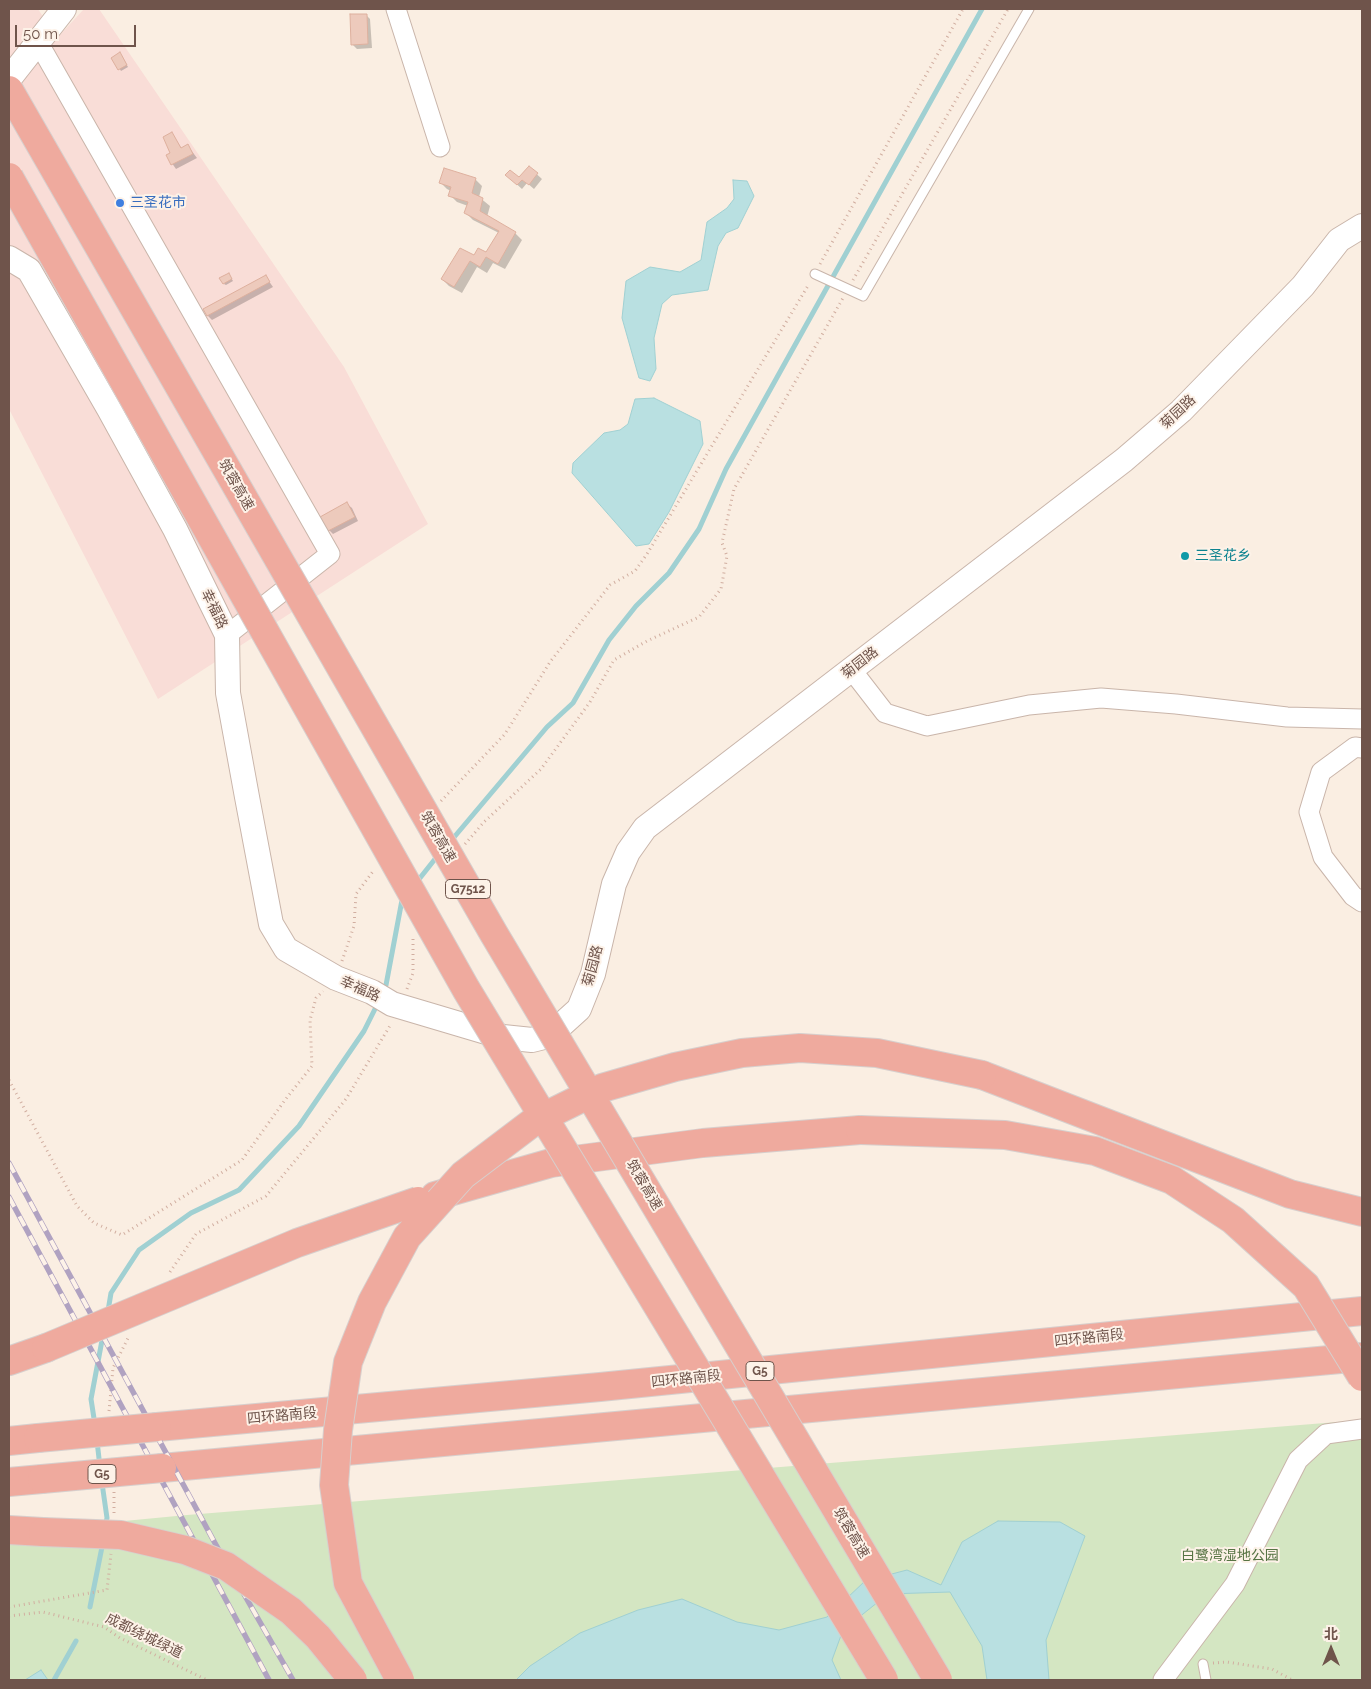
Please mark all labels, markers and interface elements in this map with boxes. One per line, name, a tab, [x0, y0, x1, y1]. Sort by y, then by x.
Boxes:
scale bar	[18, 15, 139, 47]
text: 50 m	[23, 25, 58, 43]
place label: 三圣花市	[130, 195, 186, 211]
marker: 三圣花市	[114, 197, 126, 209]
street label: 菊园路	[1157, 392, 1199, 432]
street label: 筑蓉高速	[215, 457, 257, 513]
place label: 三圣花乡	[1195, 548, 1251, 564]
marker: 三圣花乡	[1179, 550, 1191, 562]
street label: 幸福路	[197, 586, 231, 632]
street label: 菊园路	[838, 643, 882, 683]
street label: 筑蓉高速	[417, 809, 459, 865]
road number: G7512	[446, 880, 490, 899]
street label: 菊园路	[579, 944, 607, 988]
street label: 幸福路	[337, 973, 383, 1005]
street label: 筑蓉高速	[622, 1157, 666, 1213]
street label: 四环路南段	[1053, 1326, 1125, 1350]
road number: G5	[746, 1362, 774, 1380]
street label: 四环路南段	[650, 1367, 722, 1391]
street label: 四环路南段	[246, 1405, 318, 1427]
road number: G5	[88, 1465, 116, 1484]
street label: 筑蓉高速	[829, 1505, 873, 1561]
park label: 白鹭湾湿地公园	[1181, 1548, 1279, 1564]
street label: 成都绕城绿道	[103, 1610, 185, 1662]
north arrow	[1306, 1624, 1356, 1674]
text: 北	[1324, 1626, 1338, 1642]

